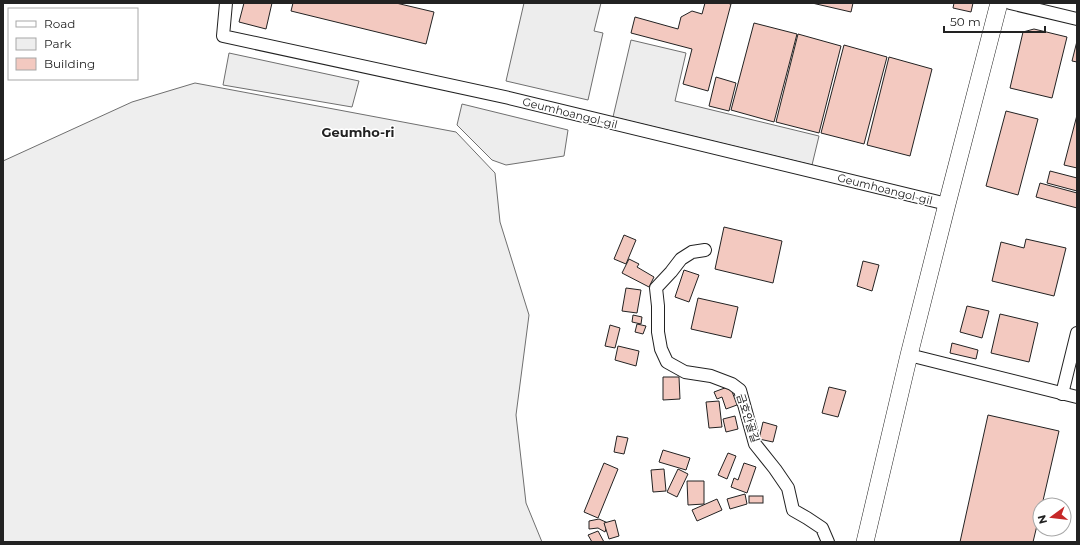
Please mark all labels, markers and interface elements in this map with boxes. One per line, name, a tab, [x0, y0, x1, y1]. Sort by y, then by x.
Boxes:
legend	[8, 8, 138, 80]
scale bar	[944, 8, 1045, 34]
text: 50 m	[950, 14, 981, 29]
text: Road	[44, 16, 75, 31]
text: Park	[44, 36, 72, 51]
text: Building	[44, 56, 95, 71]
street label: Geumhoangol-gil	[521, 94, 619, 132]
district label: Geumho-ri	[322, 124, 395, 140]
street label: Geumhoangol-gil	[836, 170, 934, 208]
street label: 금호안골길	[734, 392, 762, 444]
north arrow	[1032, 497, 1072, 537]
text: N	[1034, 513, 1050, 526]

